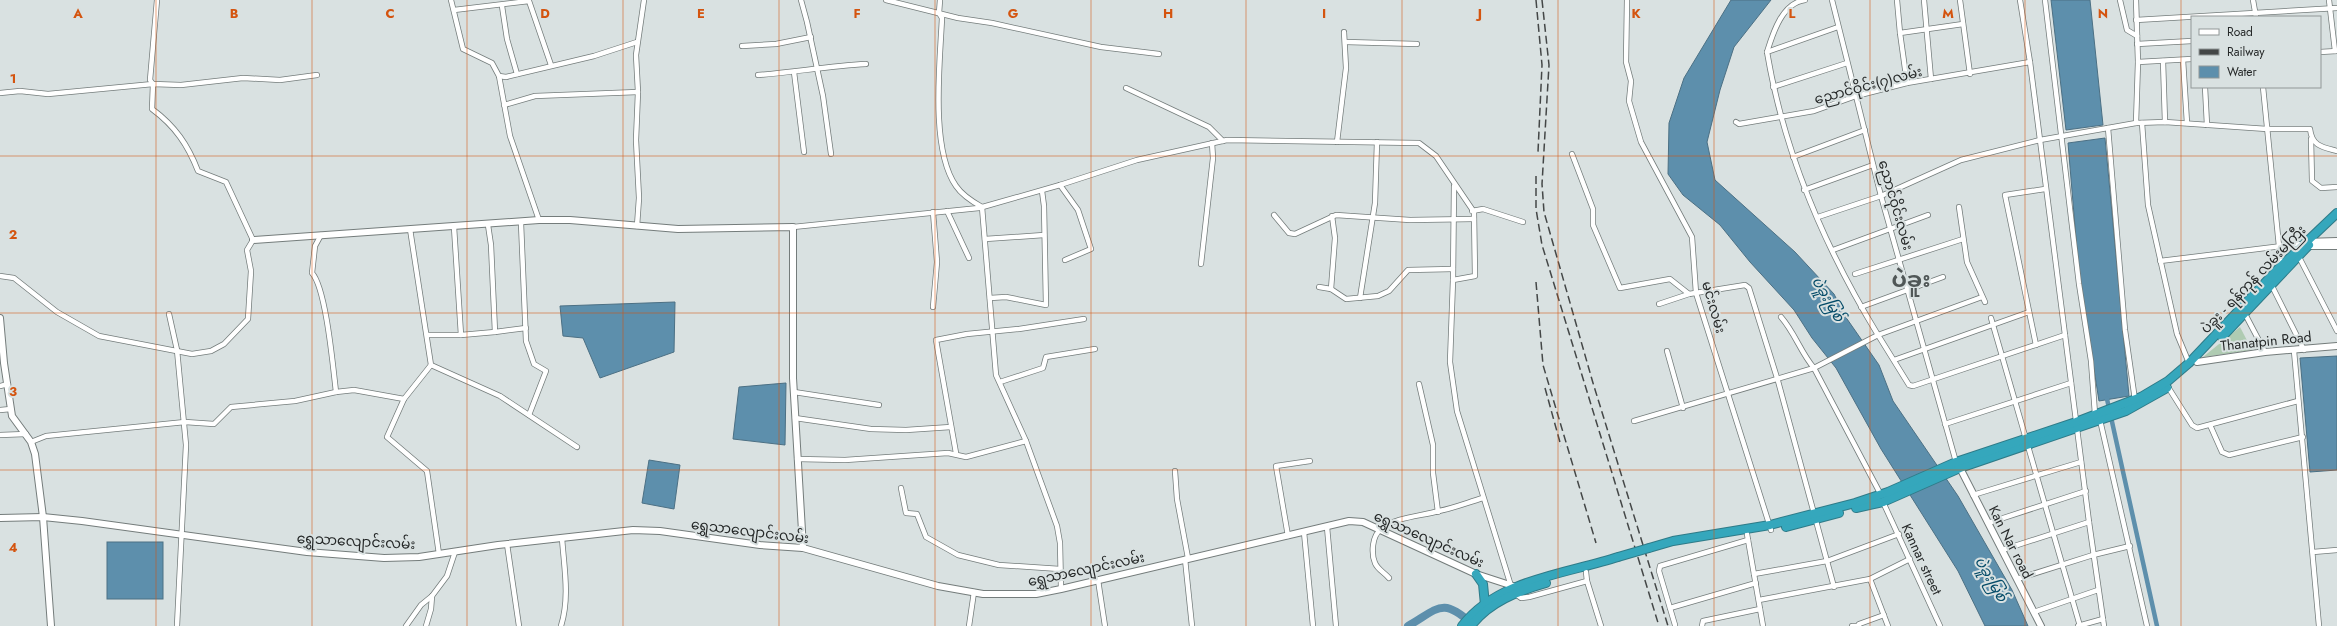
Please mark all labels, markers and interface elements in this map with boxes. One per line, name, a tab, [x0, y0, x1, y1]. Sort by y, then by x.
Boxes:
text: A	[72, 4, 83, 23]
text: B	[230, 4, 239, 23]
text: C	[385, 4, 395, 23]
text: D	[540, 4, 550, 23]
text: E	[697, 4, 705, 23]
text: F	[853, 4, 861, 23]
text: G	[1008, 4, 1019, 23]
text: H	[1163, 4, 1173, 23]
text: I	[1322, 4, 1326, 23]
text: J	[1475, 4, 1482, 23]
text: K	[1631, 4, 1641, 23]
text: L	[1789, 4, 1796, 23]
text: M	[1942, 4, 1954, 23]
text: N	[2098, 4, 2108, 23]
legend	[2191, 16, 2321, 88]
text: Road	[2227, 23, 2253, 41]
text: Railway	[2227, 43, 2265, 61]
street label: ညောင်ဝိုင်း(၇)လမ်း	[1812, 61, 1925, 111]
text: Water	[2227, 63, 2258, 81]
text: 1	[10, 69, 16, 88]
street label: ညောင်ဝိုင်းလမ်း	[1872, 157, 1918, 253]
street label: ပဲခူး - ရန်ကုန် လမ်းမကြီး	[2196, 220, 2312, 339]
text: 2	[9, 225, 17, 244]
district label: ပဲခူး	[1891, 263, 1931, 297]
water label: ပဲခူးမြစ်	[1805, 272, 1851, 328]
street label: မင်းလမ်း	[1697, 279, 1731, 335]
street label: Thanatpin Road	[2220, 326, 2312, 356]
text: 3	[9, 382, 17, 401]
street label: Kan Nar road	[1984, 502, 2038, 582]
street label: ရွှေသာလျောင်းလမ်း	[1370, 506, 1487, 574]
street label: ရွှေသာလျောင်းလမ်း	[690, 514, 810, 550]
street label: Kannar street	[1897, 520, 1947, 598]
street label: ရွှေသာလျောင်းလမ်း	[296, 528, 416, 556]
text: 4	[8, 538, 18, 557]
street label: ရွှေသာလျောင်းလမ်း	[1026, 547, 1147, 593]
water label: ပဲခူးမြစ်	[1968, 552, 2014, 608]

